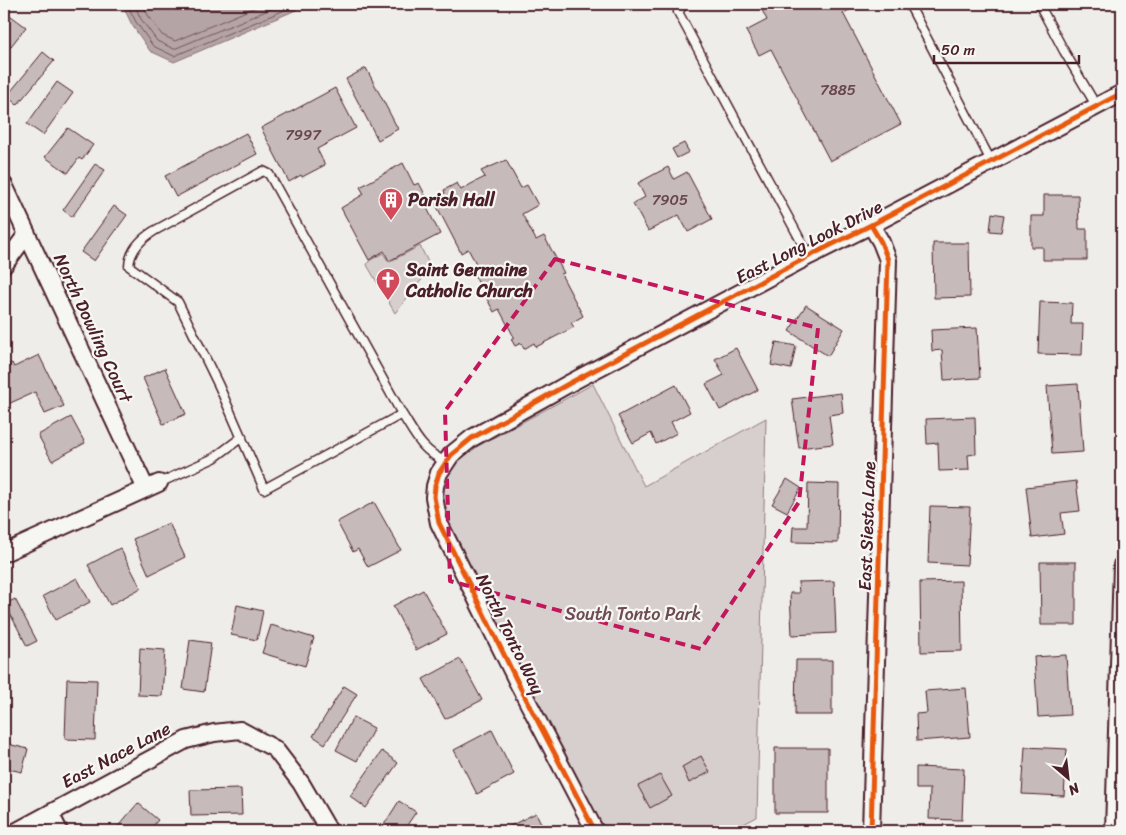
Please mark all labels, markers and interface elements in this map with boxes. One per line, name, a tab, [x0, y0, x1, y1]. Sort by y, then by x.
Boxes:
scale bar	[934, 32, 1078, 64]
text: 50 m	[941, 37, 976, 63]
house number: 7885	[820, 77, 856, 103]
house number: 7997	[285, 122, 322, 148]
place label: Parish Hall	[408, 184, 496, 216]
building icon: Parish Hall	[378, 187, 404, 221]
house number: 7905	[652, 187, 688, 213]
street label: East Long Look Drive	[730, 191, 889, 293]
street label: North Dowling Court	[44, 248, 142, 409]
place label: Saint Germaine Catholic Church	[405, 254, 533, 307]
church icon: Saint Germaine Catholic Church	[375, 267, 401, 301]
street label: East Siesta Lane	[849, 460, 885, 591]
street label: North Tonto Way	[467, 568, 554, 701]
park label: South Tonto Park	[565, 598, 701, 630]
street label: East Nace Lane	[56, 713, 176, 797]
north arrow	[1044, 752, 1094, 802]
text: N	[1063, 775, 1085, 802]

